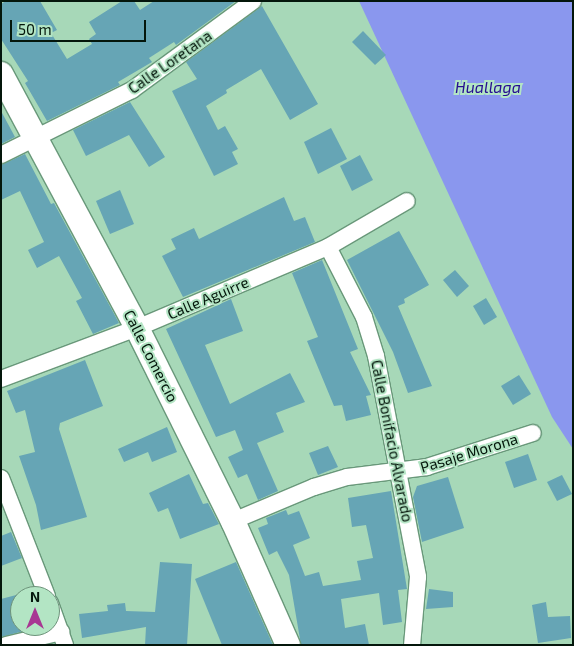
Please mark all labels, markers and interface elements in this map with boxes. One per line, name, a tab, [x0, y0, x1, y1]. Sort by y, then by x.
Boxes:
scale bar	[12, 10, 149, 42]
text: 50 m	[18, 20, 52, 38]
street label: Calle Loretana	[125, 27, 215, 97]
water label: Huallaga	[455, 77, 521, 97]
street label: Calle Aguirre	[164, 273, 252, 323]
street label: Calle Comercio	[120, 307, 182, 405]
street label: Calle Bonifacio Alvarado	[367, 358, 417, 524]
street label: Pasaje Morona	[418, 430, 520, 476]
north arrow	[10, 586, 60, 636]
text: N	[30, 588, 40, 605]

